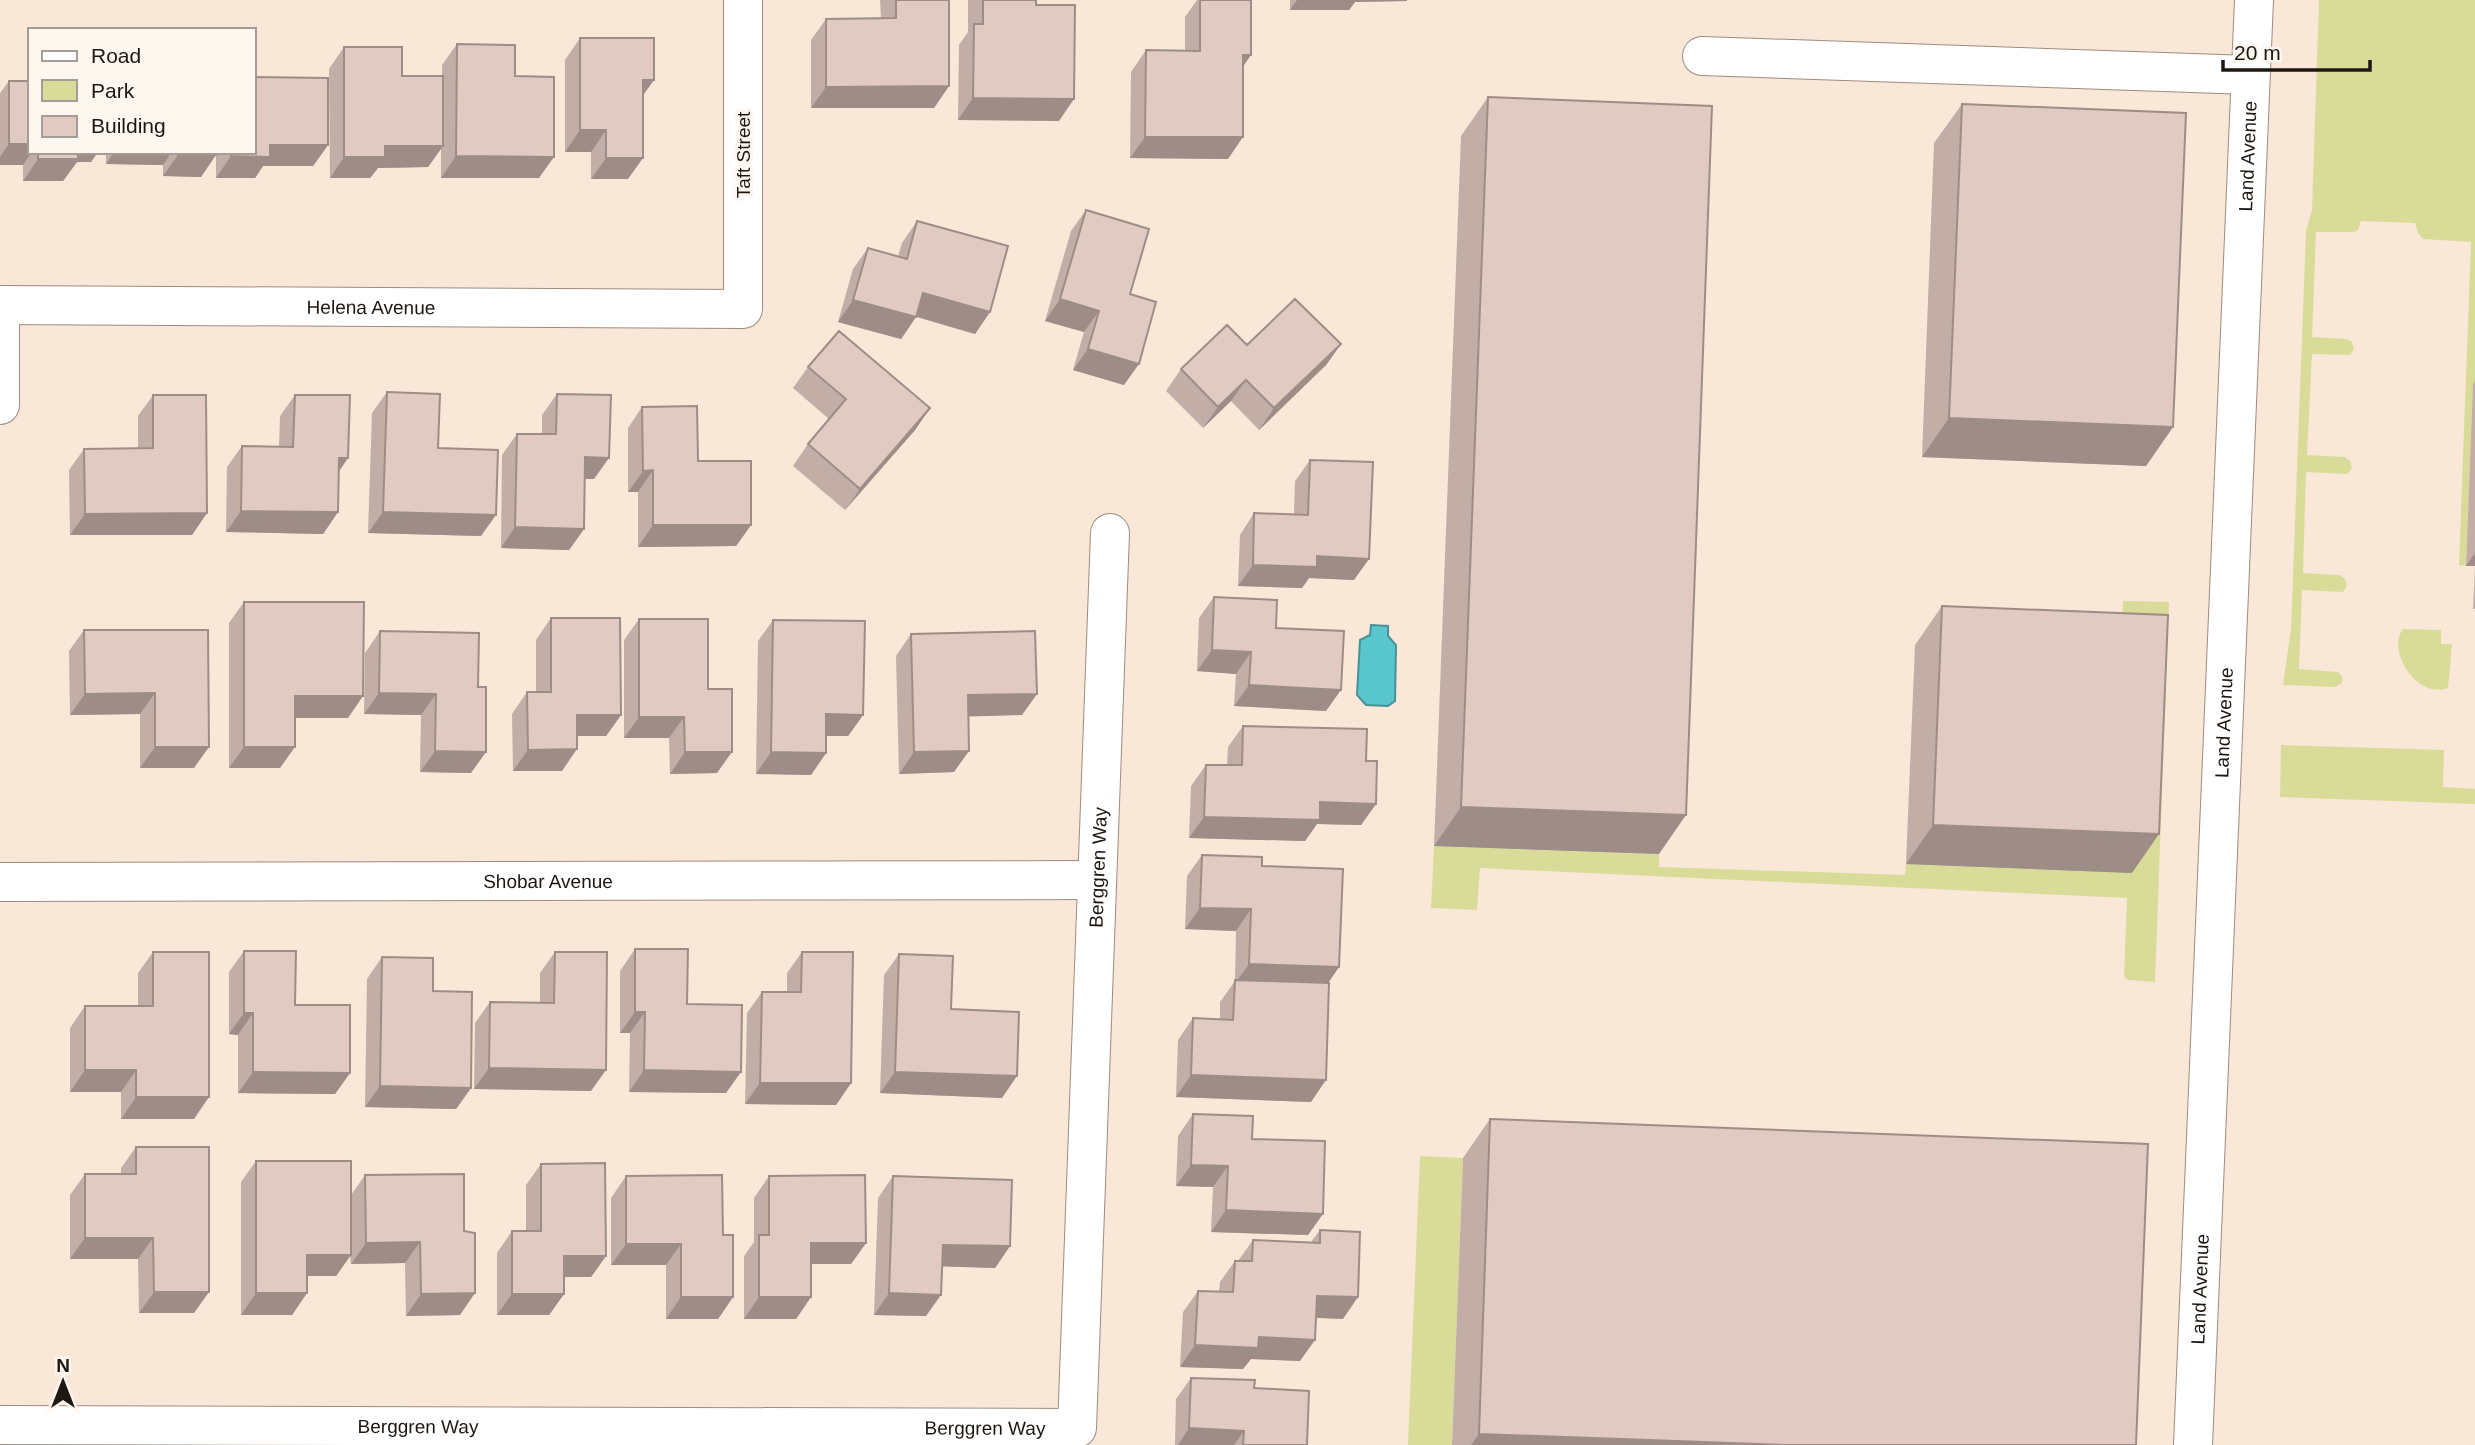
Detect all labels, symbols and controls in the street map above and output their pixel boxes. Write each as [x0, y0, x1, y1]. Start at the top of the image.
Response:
legend [28, 28, 256, 154]
scale bar [2223, 28, 2370, 72]
text: 20 m [2234, 41, 2281, 64]
text: Road [91, 44, 141, 67]
text: Park [91, 79, 135, 102]
street label: Land Avenue [2235, 100, 2261, 212]
street label: Taft Street [733, 111, 754, 198]
text: Building [91, 114, 166, 137]
street label: Helena Avenue [307, 297, 435, 318]
street label: Land Avenue [2211, 667, 2237, 778]
street label: Berggren Way [1085, 806, 1111, 928]
street label: Shobar Avenue [483, 871, 613, 892]
street label: Land Avenue [2187, 1233, 2213, 1345]
north arrow [28, 1347, 98, 1417]
text: N [56, 1355, 70, 1376]
street label: Berggren Way [358, 1416, 479, 1437]
street label: Berggren Way [925, 1418, 1046, 1439]

